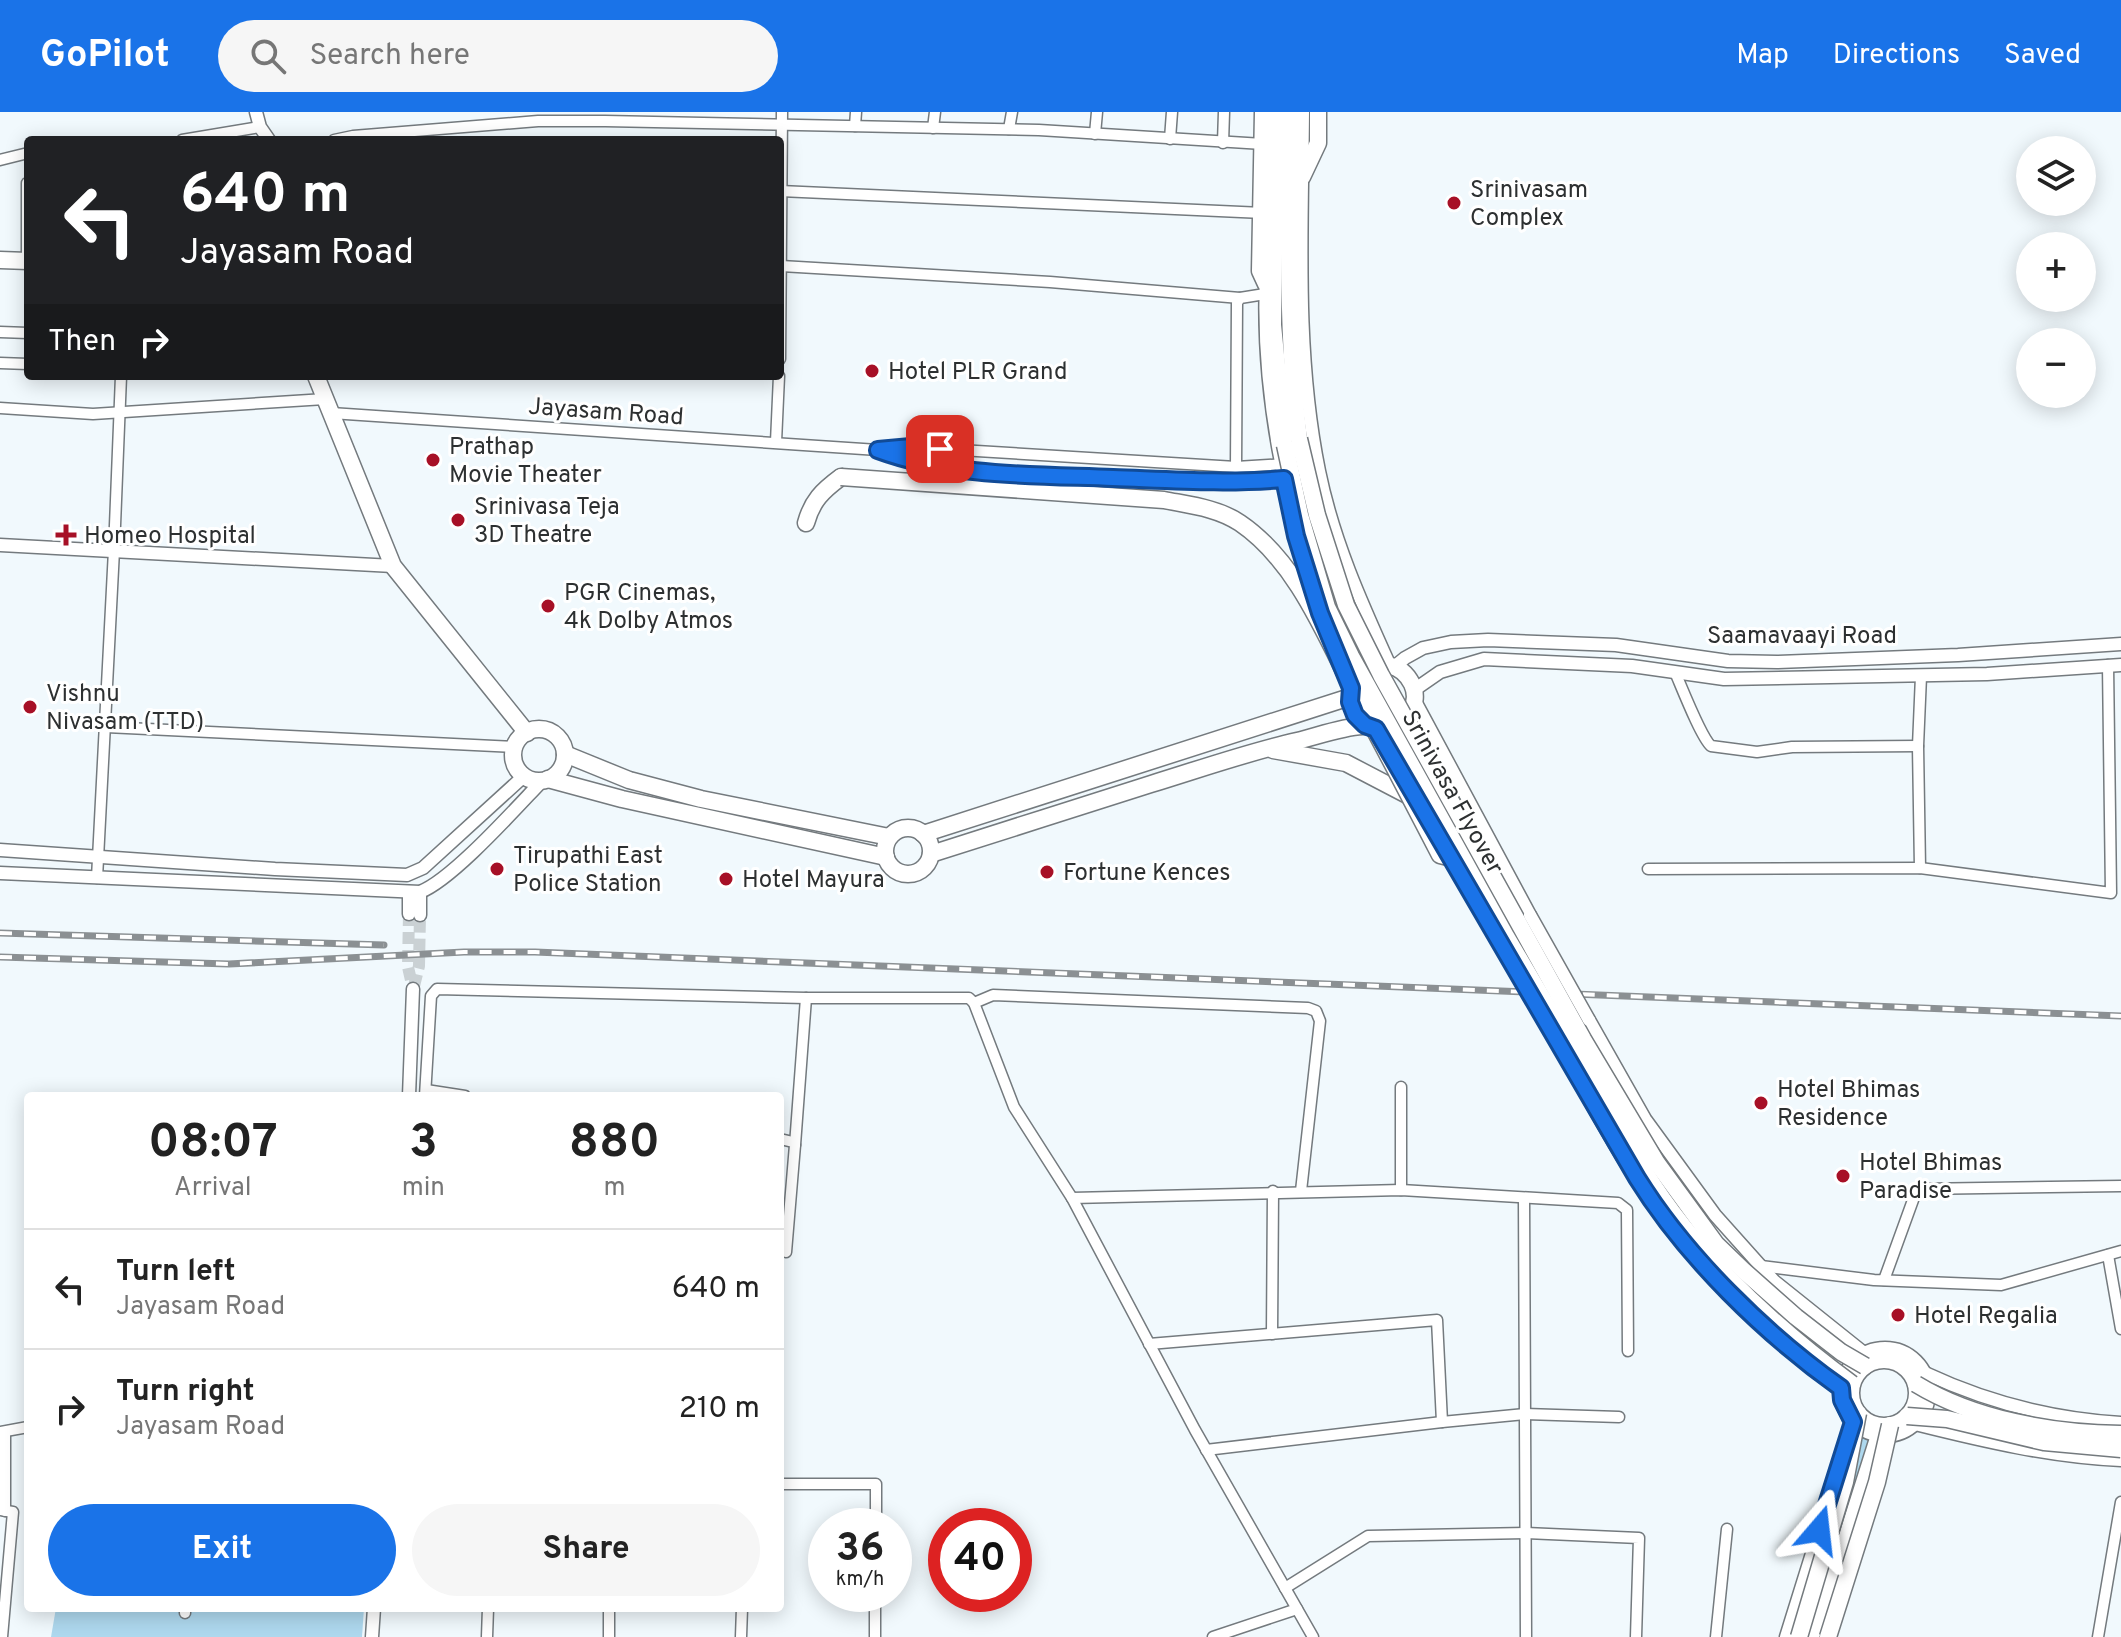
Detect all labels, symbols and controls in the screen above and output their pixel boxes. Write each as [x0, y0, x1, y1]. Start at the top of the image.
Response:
search box [218, 20, 778, 92]
text: GoPilot [40, 32, 170, 81]
icon: search [246, 34, 290, 78]
text: Search here [310, 38, 470, 75]
text: Map [1736, 38, 1789, 74]
text: Directions [1833, 38, 1960, 74]
text: Saved [2004, 38, 2081, 74]
map controls [2016, 136, 2096, 408]
button: layers [2016, 136, 2096, 216]
text: 640 m [180, 162, 350, 232]
icon: left [48, 168, 152, 272]
place label: Srinivasam Complex [1470, 176, 1588, 234]
marker: Srinivasam Complex [1445, 194, 1463, 212]
text: Jayasam Road [180, 231, 414, 277]
button: + [2016, 232, 2096, 312]
icon: right [132, 320, 176, 364]
text: Then [48, 324, 116, 361]
button: − [2016, 328, 2096, 408]
place label: Hotel PLR Grand [888, 358, 1067, 388]
marker: Hotel PLR Grand [863, 362, 881, 380]
street label: Jayasam Road [527, 393, 685, 433]
pin [906, 415, 974, 483]
icon: arrive [918, 427, 962, 471]
place label: Prathap Movie Theater [449, 433, 602, 491]
marker: Prathap Movie Theater [424, 451, 442, 469]
place label: Srinivasa Teja 3D Theatre [474, 493, 620, 551]
marker: Srinivasa Teja 3D Theatre [449, 511, 467, 529]
place label: Homeo Hospital [84, 522, 256, 552]
marker: Homeo Hospital [55, 524, 77, 546]
place label: PGR Cinemas, 4k Dolby Atmos [564, 579, 733, 637]
marker: PGR Cinemas, 4k Dolby Atmos [539, 597, 557, 615]
street label: Saamavaayi Road [1707, 622, 1897, 652]
place label: Vishnu Nivasam (TTD) [46, 680, 204, 738]
marker: Vishnu Nivasam (TTD) [21, 698, 39, 716]
street label: Srinivasa Flyover [1394, 706, 1509, 880]
place label: Tirupathi East Police Station [513, 842, 663, 900]
place label: Fortune Kences [1063, 859, 1231, 889]
marker: Tirupathi East Police Station [488, 860, 506, 878]
marker: Fortune Kences [1038, 863, 1056, 881]
place label: Hotel Mayura [742, 866, 885, 896]
marker: Hotel Mayura [717, 870, 735, 888]
place label: Hotel Bhimas Residence [1777, 1076, 1920, 1134]
marker: Hotel Bhimas Residence [1752, 1094, 1770, 1112]
text: 08:07 [148, 1114, 278, 1174]
text: 3 [409, 1114, 438, 1174]
text: 880 [569, 1114, 660, 1174]
place label: Hotel Bhimas Paradise [1859, 1149, 2002, 1207]
marker: Hotel Bhimas Paradise [1834, 1167, 1852, 1185]
text: Arrival [174, 1172, 252, 1205]
text: min [402, 1172, 445, 1205]
text: m [603, 1172, 625, 1205]
text: Turn left [116, 1254, 236, 1291]
icon: left [48, 1267, 92, 1311]
text: 640 m [672, 1271, 760, 1308]
text: Jayasam Road [116, 1291, 285, 1324]
place label: Hotel Regalia [1914, 1302, 2058, 1332]
marker: Hotel Regalia [1889, 1306, 1907, 1324]
text: Turn right [116, 1374, 254, 1411]
icon: right [48, 1387, 92, 1431]
text: 210 m [679, 1391, 760, 1428]
text: Jayasam Road [116, 1411, 285, 1444]
position arrow [1777, 1488, 1861, 1572]
button: Exit [48, 1504, 396, 1596]
button: Share [412, 1504, 760, 1596]
speed limit sign: 40 [928, 1508, 1032, 1612]
text: 36 [836, 1525, 884, 1575]
text: km/h [836, 1567, 884, 1593]

